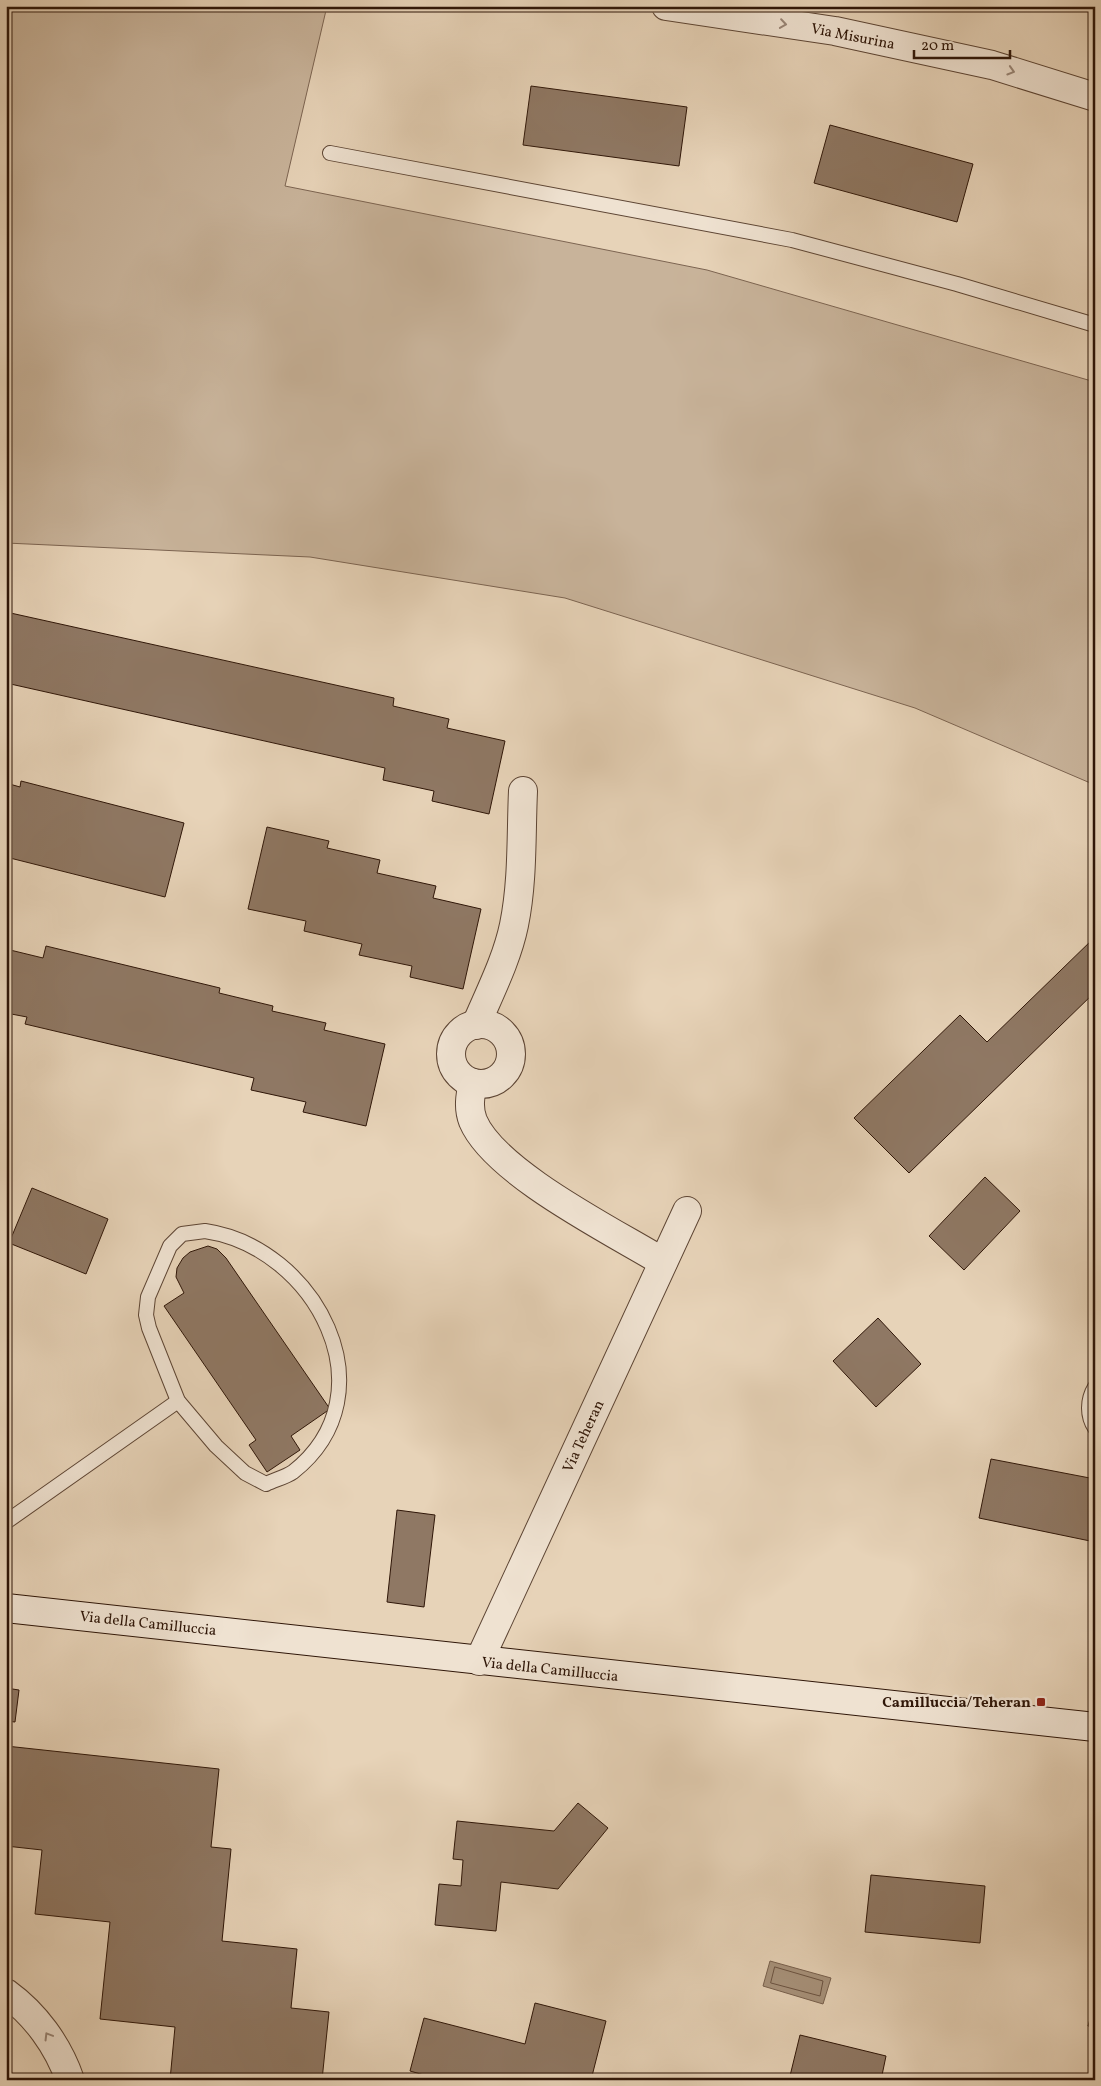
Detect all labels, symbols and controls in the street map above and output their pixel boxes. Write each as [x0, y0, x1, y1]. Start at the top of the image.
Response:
one-way arrow [779, 18, 787, 28]
street label: Via Misurina [809, 19, 896, 56]
scale bar [914, 28, 1010, 60]
text: 20 m [921, 36, 954, 57]
one-way arrow [1006, 65, 1014, 75]
street label: Via Teheran [558, 1397, 610, 1476]
street label: Via della Camilluccia [78, 1607, 217, 1642]
street label: Via della Camilluccia [480, 1653, 619, 1688]
place label: Camilluccia/Teheran [882, 1693, 1031, 1714]
marker: Camilluccia/Teheran [1035, 1696, 1047, 1708]
one-way arrow [44, 2033, 54, 2042]

